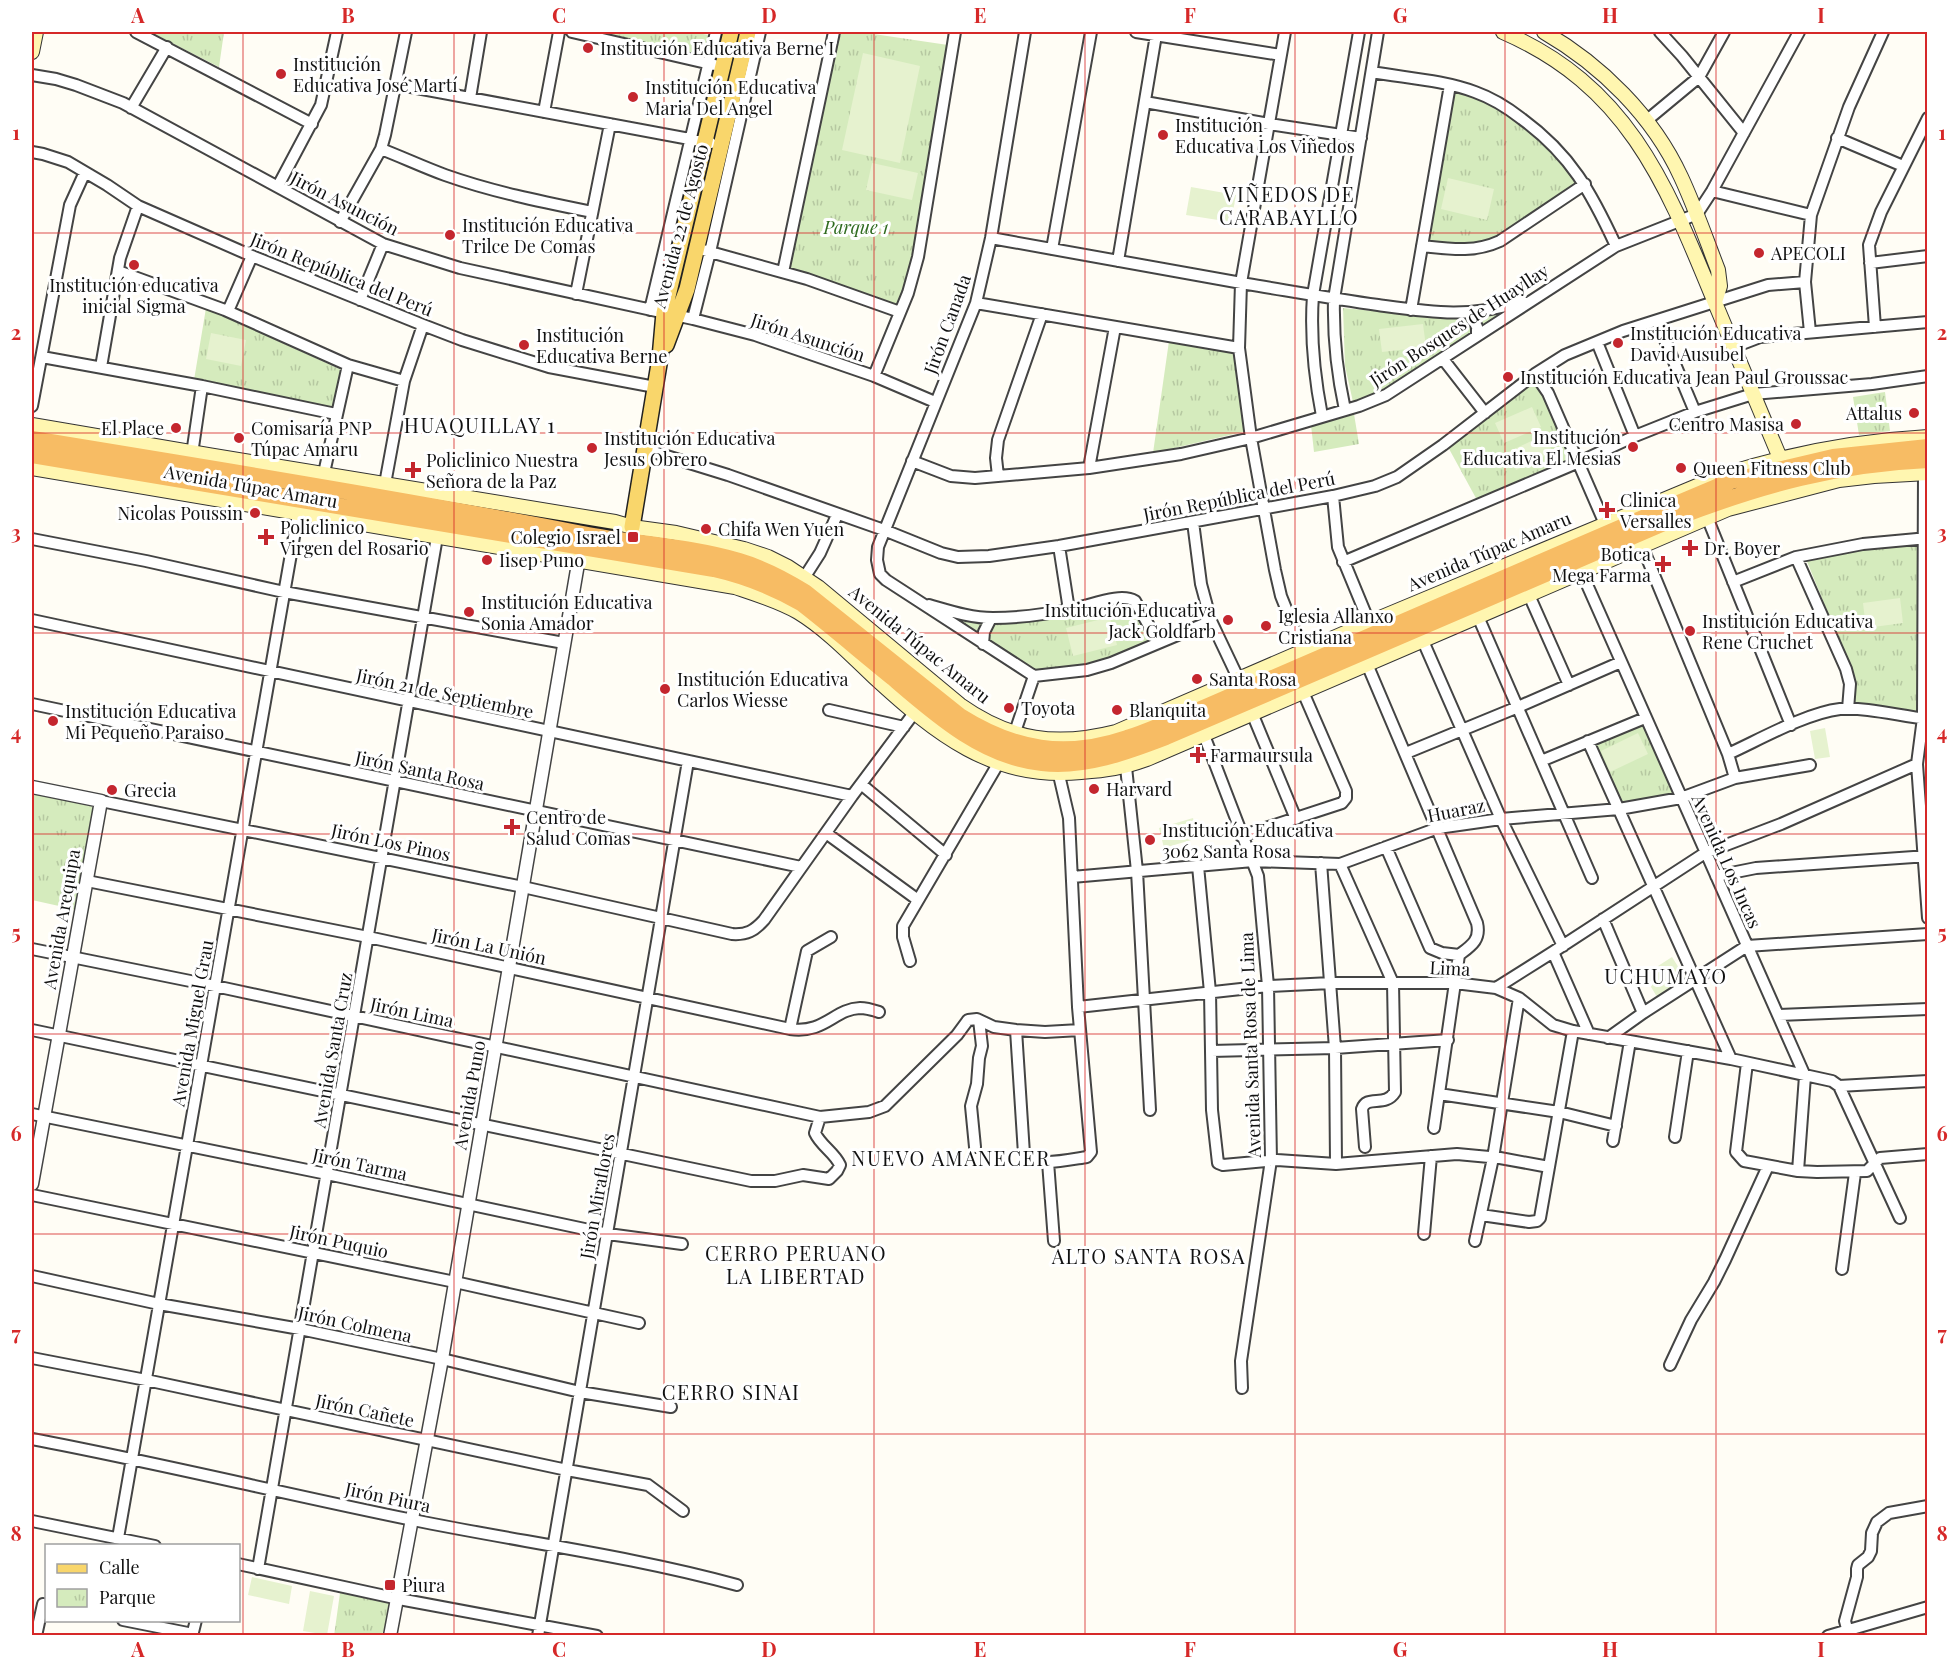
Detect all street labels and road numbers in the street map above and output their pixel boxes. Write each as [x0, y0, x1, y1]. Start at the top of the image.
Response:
street label: Avenida 22 de Agosto [646, 141, 713, 312]
street label: Jirón Asunción [286, 165, 403, 241]
street label: Jirón República del Perú [246, 226, 437, 322]
street label: Jirón Bosques de Huayllay [1364, 258, 1553, 392]
street label: Jirón Canada [918, 271, 976, 378]
street label: Jirón Asunción [747, 307, 868, 367]
street label: Avenida Túpac Amaru [161, 459, 340, 513]
street label: Jirón República del Perú [1140, 466, 1337, 527]
street label: Avenida Túpac Amaru [1403, 505, 1575, 597]
street label: Avenida Túpac Amaru [843, 579, 996, 709]
street label: Jirón 21 de Septiembre [353, 662, 536, 724]
street label: Jirón Santa Rosa [352, 744, 487, 795]
street label: Avenida Los Incas [1686, 789, 1767, 932]
street label: Huaraz [1425, 793, 1487, 827]
street label: Jirón Los Pinos [328, 817, 453, 866]
street label: Avenida Arequipa [37, 847, 85, 992]
street label: Jirón La Unión [429, 922, 549, 970]
street label: Avenida Santa Rosa de Lima [1234, 932, 1266, 1159]
street label: Avenida Miguel Grau [165, 937, 219, 1109]
street label: Lima [1429, 955, 1471, 981]
street label: Avenida Santa Cruz [306, 970, 357, 1130]
street label: Jirón Lima [367, 991, 456, 1033]
street label: Avenida Puno [447, 1038, 490, 1152]
street label: Jirón Miraflores [574, 1131, 620, 1262]
street label: Jirón Tarma [309, 1142, 410, 1186]
street label: Jirón Puquio [286, 1219, 391, 1263]
street label: Jirón Colmena [295, 1300, 414, 1348]
street label: Jirón Cañete [312, 1388, 417, 1432]
street label: Jirón Piura [342, 1476, 433, 1518]

